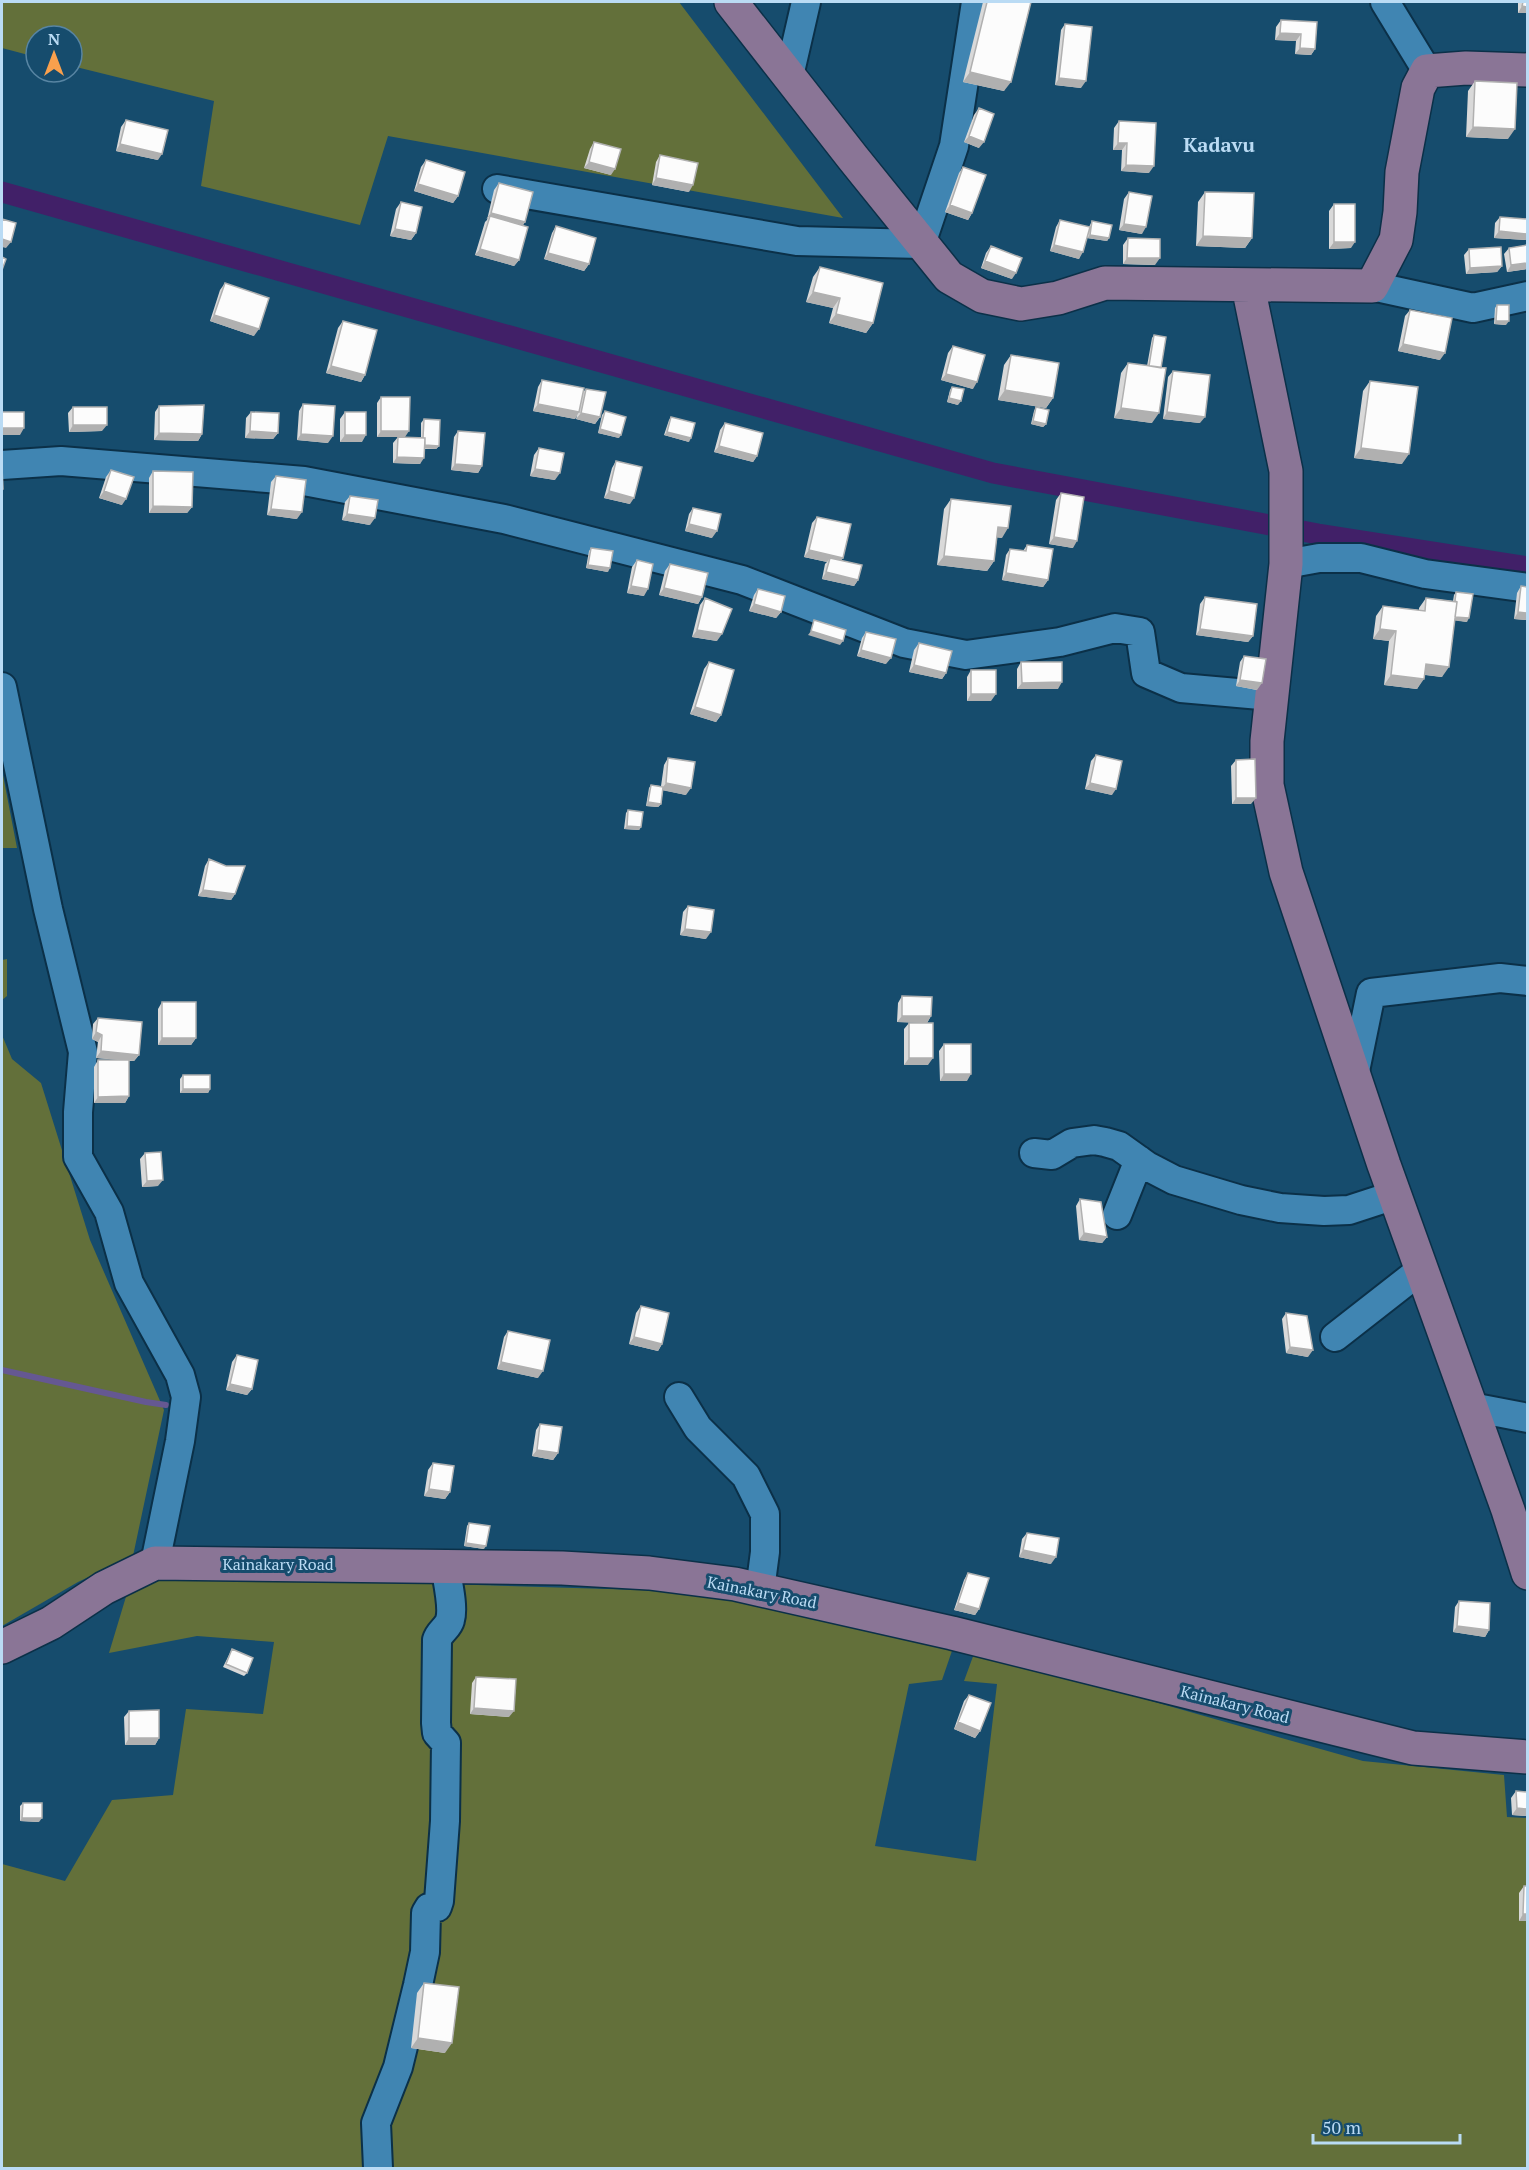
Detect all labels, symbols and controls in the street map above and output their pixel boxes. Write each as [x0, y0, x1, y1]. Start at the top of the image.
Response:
north arrow [24, 24, 84, 84]
text: N [48, 28, 60, 50]
district label: Kadavu [1183, 131, 1255, 158]
street label: Kainakary Road [222, 1553, 334, 1575]
street label: Kainakary Road [705, 1571, 819, 1613]
street label: Kainakary Road [1178, 1680, 1292, 1728]
scale bar [1313, 2107, 1460, 2145]
text: 50 m [1322, 2115, 1362, 2139]

